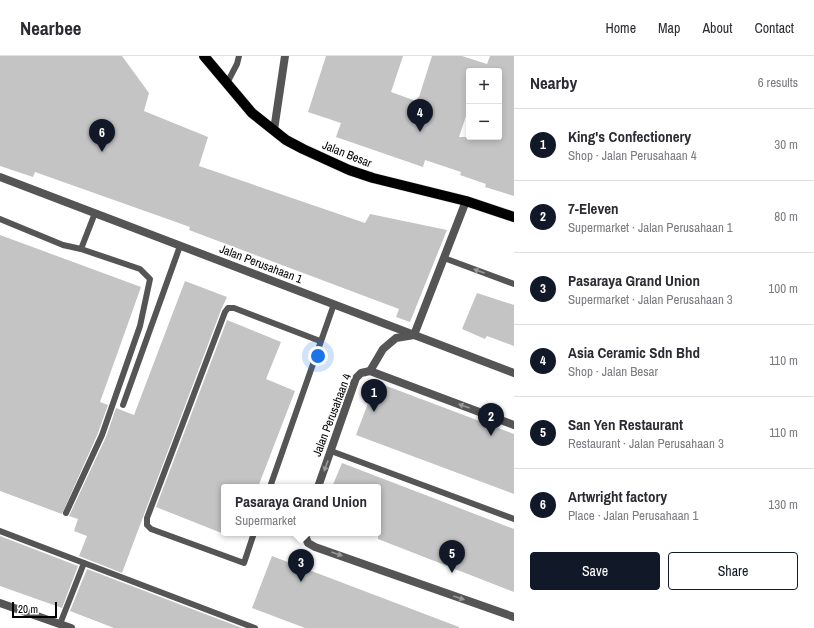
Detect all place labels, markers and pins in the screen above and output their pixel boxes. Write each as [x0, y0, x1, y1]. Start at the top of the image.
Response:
pin: 4 [407, 99, 433, 132]
pin: 6 [89, 119, 115, 152]
pin: 1 [361, 379, 387, 412]
pin: 2 [478, 403, 504, 436]
pin: 5 [439, 540, 465, 573]
pin: 3 [288, 549, 314, 582]

